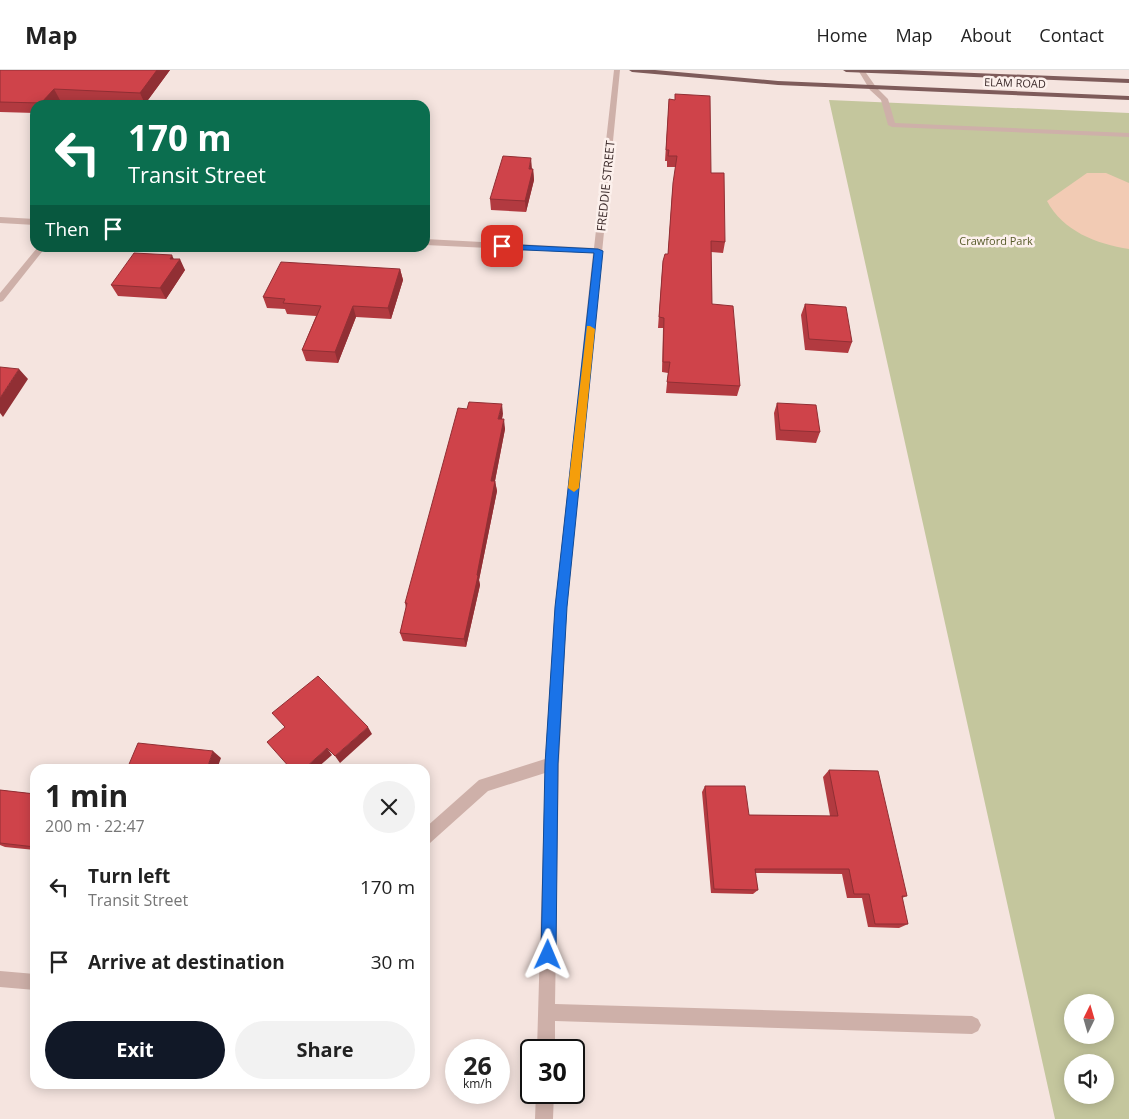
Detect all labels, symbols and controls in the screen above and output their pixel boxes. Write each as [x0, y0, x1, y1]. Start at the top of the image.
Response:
text: Map [25, 18, 77, 51]
text: Home [817, 23, 867, 47]
text: Map [895, 23, 933, 47]
text: About [961, 23, 1011, 47]
text: Contact [1039, 23, 1104, 47]
street label: ELAM ROAD [984, 74, 1046, 91]
text: 170 m [128, 114, 232, 161]
icon: left [45, 120, 110, 185]
street label: FREDDIE STREET [592, 139, 619, 232]
text: Transit Street [128, 159, 266, 189]
icon: arrive [99, 215, 127, 243]
text: Then [45, 216, 89, 242]
pin [481, 225, 523, 267]
icon: arrive [488, 232, 516, 260]
park label: Crawford Park [959, 233, 1033, 248]
text: 1 min [45, 775, 128, 816]
button: close [363, 781, 415, 833]
text: 200 m · 22:47 [45, 815, 145, 837]
text: Turn left [88, 863, 170, 889]
icon: left [45, 873, 73, 901]
text: 170 m [360, 874, 415, 900]
text: Transit Street [88, 889, 188, 911]
position arrow [521, 928, 573, 980]
icon: arrive [45, 948, 73, 976]
text: Arrive at destination [88, 949, 285, 975]
text: 30 m [371, 949, 415, 975]
north arrow [1064, 994, 1114, 1044]
map controls [1064, 994, 1114, 1104]
button: Exit [45, 1021, 225, 1079]
button: Share [235, 1021, 415, 1079]
speed limit sign: 30 [520, 1039, 585, 1104]
text: 26 [463, 1048, 492, 1082]
button: sound [1064, 1054, 1114, 1104]
text: km/h [463, 1075, 492, 1092]

